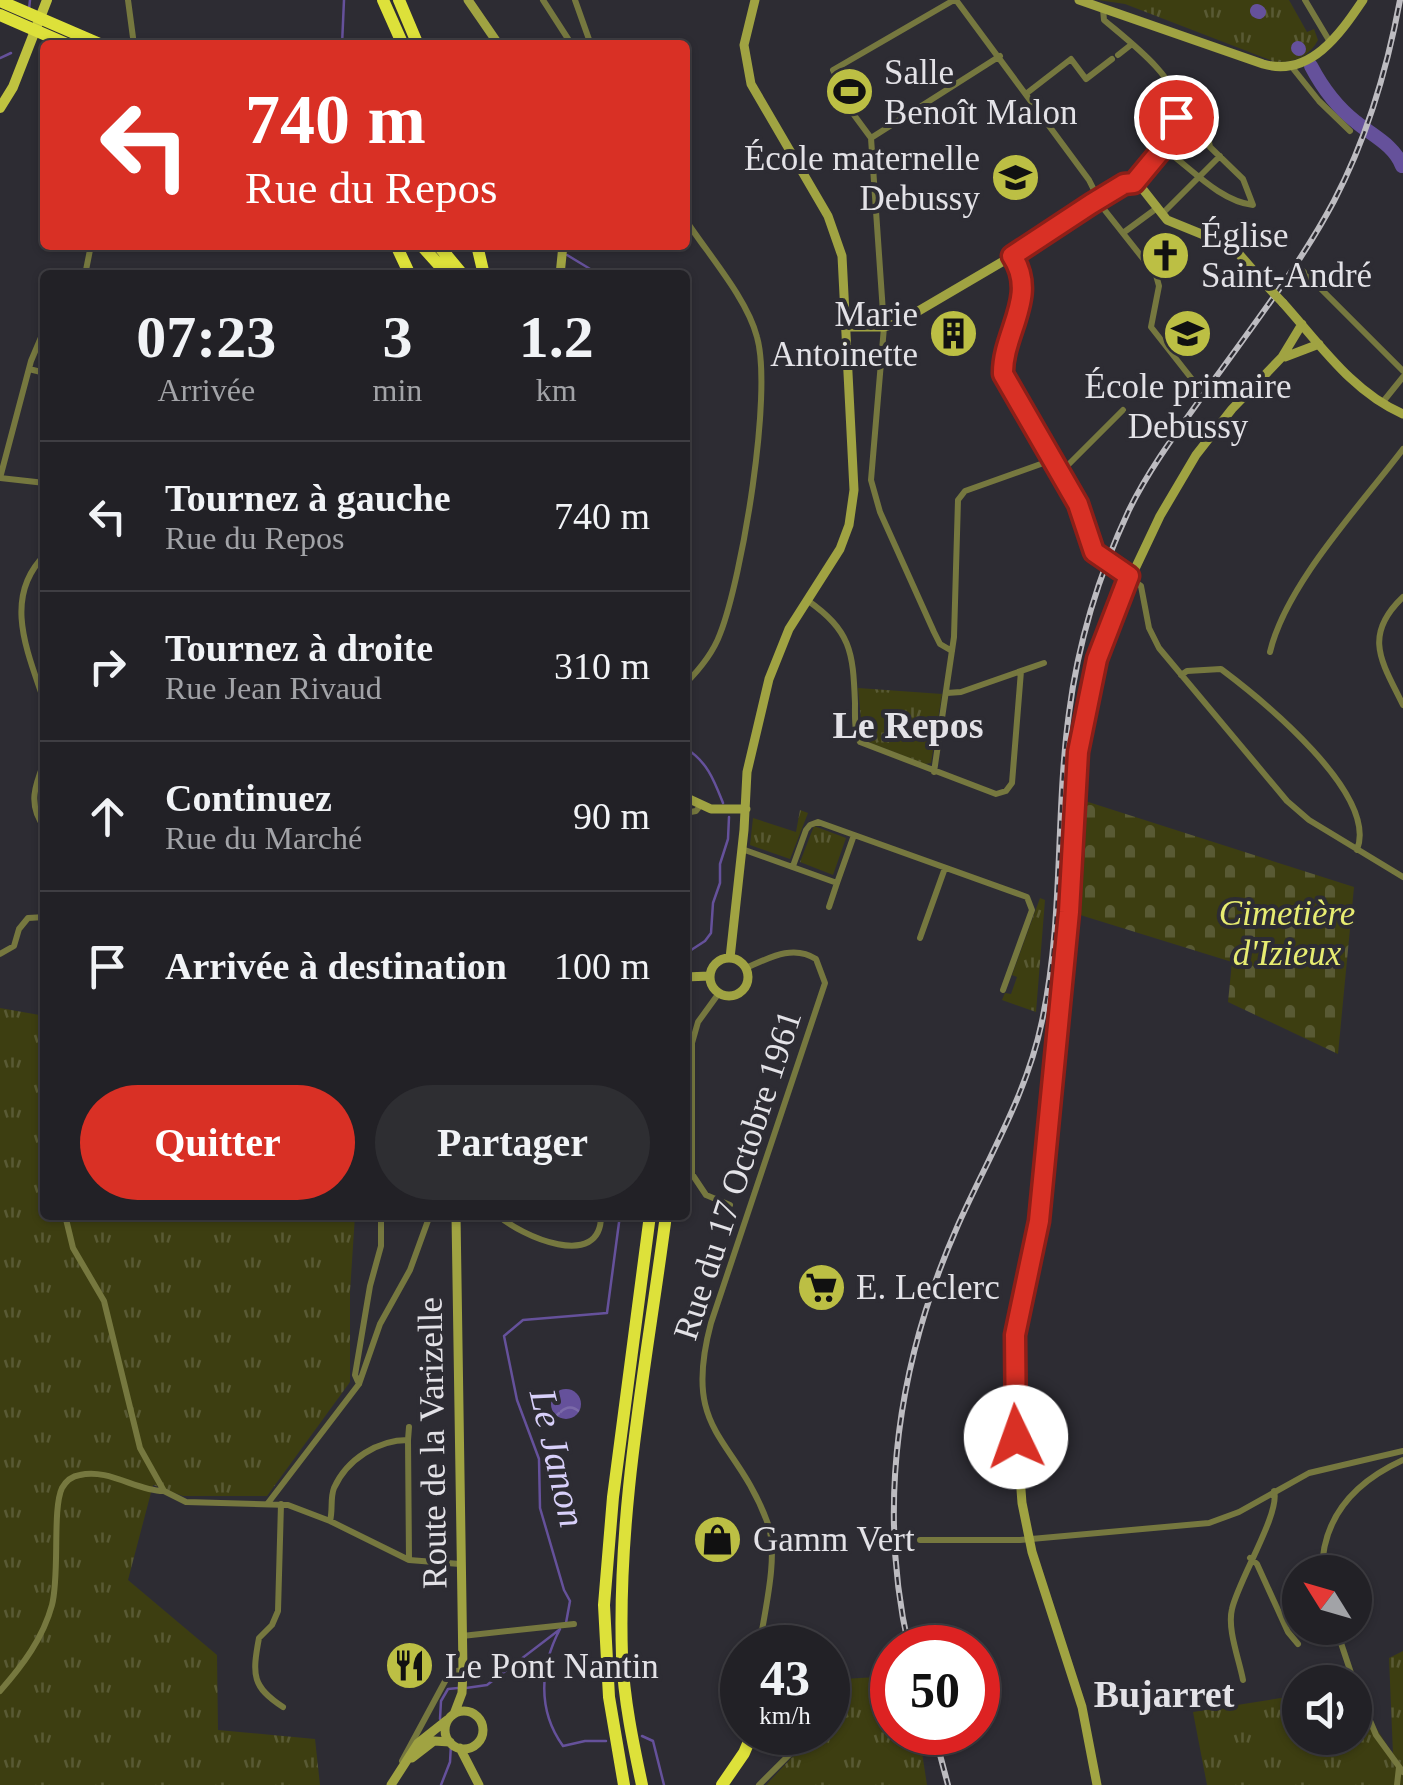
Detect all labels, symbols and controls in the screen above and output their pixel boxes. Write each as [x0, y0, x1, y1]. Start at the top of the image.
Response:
place label: Salle Benoît Malon [884, 53, 1077, 132]
sports icon: Salle Benoît Malon [823, 66, 875, 118]
pin [1134, 75, 1219, 160]
icon: left [80, 80, 210, 210]
text: 740 m [245, 81, 426, 158]
icon: arrive [1149, 90, 1204, 145]
place label: École maternelle Debussy [744, 139, 980, 218]
school or university icon: École maternelle Debussy [989, 152, 1041, 204]
text: Rue du Repos [245, 163, 498, 213]
place label: Église Saint-André [1201, 216, 1372, 295]
church icon: Église Saint-André [1140, 229, 1192, 281]
place label: Marie Antoinette [770, 295, 918, 374]
text: 07:23 [136, 304, 276, 370]
text: 3 [382, 304, 412, 370]
text: 1.2 [519, 304, 594, 370]
building icon: Marie Antoinette [927, 308, 979, 360]
school or university icon: École primaire Debussy [1162, 308, 1214, 360]
place label: École primaire Debussy [1085, 367, 1291, 446]
text: Arrivée [157, 372, 255, 408]
text: min [373, 372, 422, 408]
text: km [536, 372, 577, 408]
text: Tournez à gauche [165, 477, 451, 519]
icon: left [80, 489, 135, 544]
text: 740 m [554, 495, 650, 537]
text: Rue du Repos [165, 520, 345, 556]
text: Tournez à droite [165, 627, 433, 669]
icon: right [80, 639, 135, 694]
text: 310 m [554, 645, 650, 687]
text: Rue Jean Rivaud [165, 670, 382, 706]
district label: Le Repos [833, 704, 983, 746]
text: Continuez [165, 777, 332, 819]
icon: ahead [80, 789, 135, 844]
text: 90 m [573, 795, 650, 837]
text: Rue du Marché [165, 820, 362, 856]
park label: Cimetière d'Izieux [1219, 894, 1355, 973]
icon: arrive [80, 939, 135, 994]
text: Arrivée à destination [165, 945, 507, 987]
text: 100 m [554, 945, 650, 987]
street label: Rue du 17 Octobre 1961 [666, 1005, 809, 1345]
button: Quitter [80, 1085, 355, 1200]
button: Partager [375, 1085, 650, 1200]
supermarket icon: E. Leclerc [795, 1261, 847, 1313]
place label: E. Leclerc [856, 1268, 1000, 1307]
street label: Route de la Varizelle [410, 1297, 455, 1589]
water label: Le Janon [522, 1384, 594, 1531]
position arrow [964, 1385, 1068, 1489]
shop icon: Gamm Vert [692, 1513, 744, 1565]
place label: Gamm Vert [753, 1520, 915, 1559]
north arrow [1282, 1555, 1372, 1645]
map controls [1282, 1555, 1372, 1755]
speed limit sign: 50 [870, 1625, 1000, 1755]
restaurant icon: Le Pont Nantin [384, 1640, 436, 1692]
place label: Le Pont Nantin [445, 1647, 659, 1686]
text: 43 [760, 1650, 810, 1706]
button: sound [1282, 1665, 1372, 1755]
district label: Bujarret [1094, 1673, 1235, 1715]
text: km/h [759, 1702, 811, 1729]

